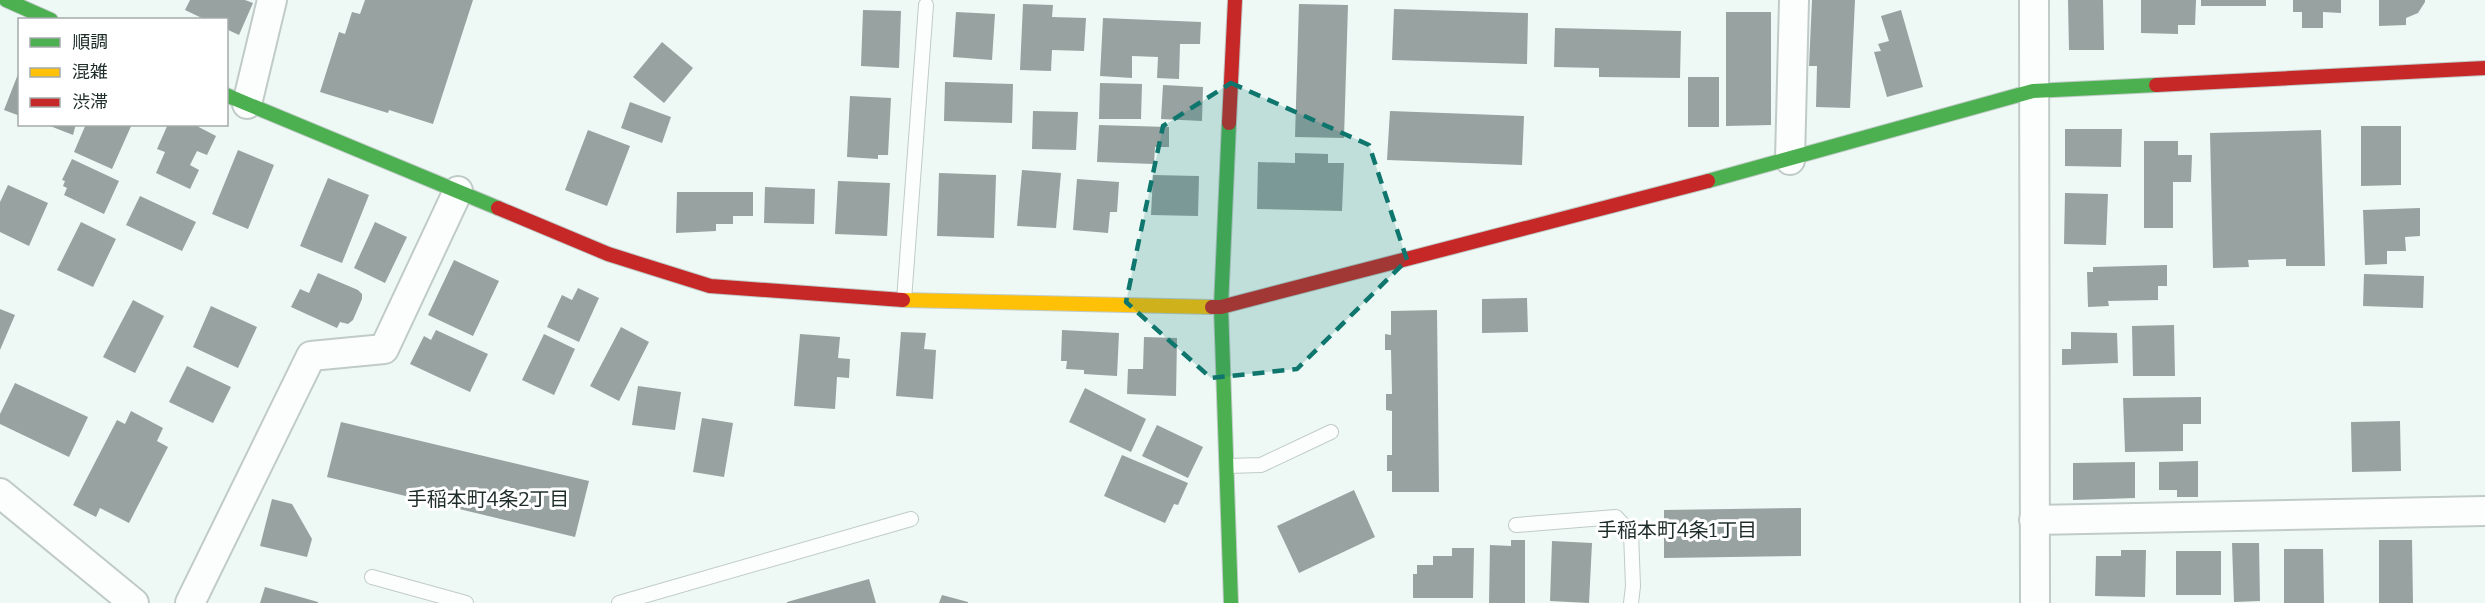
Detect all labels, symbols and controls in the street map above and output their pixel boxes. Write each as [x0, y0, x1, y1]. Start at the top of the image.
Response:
legend [18, 18, 228, 126]
text: 順調 [72, 31, 108, 53]
text: 混雑 [72, 61, 108, 83]
text: 渋滞 [72, 91, 108, 113]
district label: 手稲本町4条2丁目 [407, 487, 569, 511]
district label: 手稲本町4条1丁目 [1597, 518, 1757, 542]

